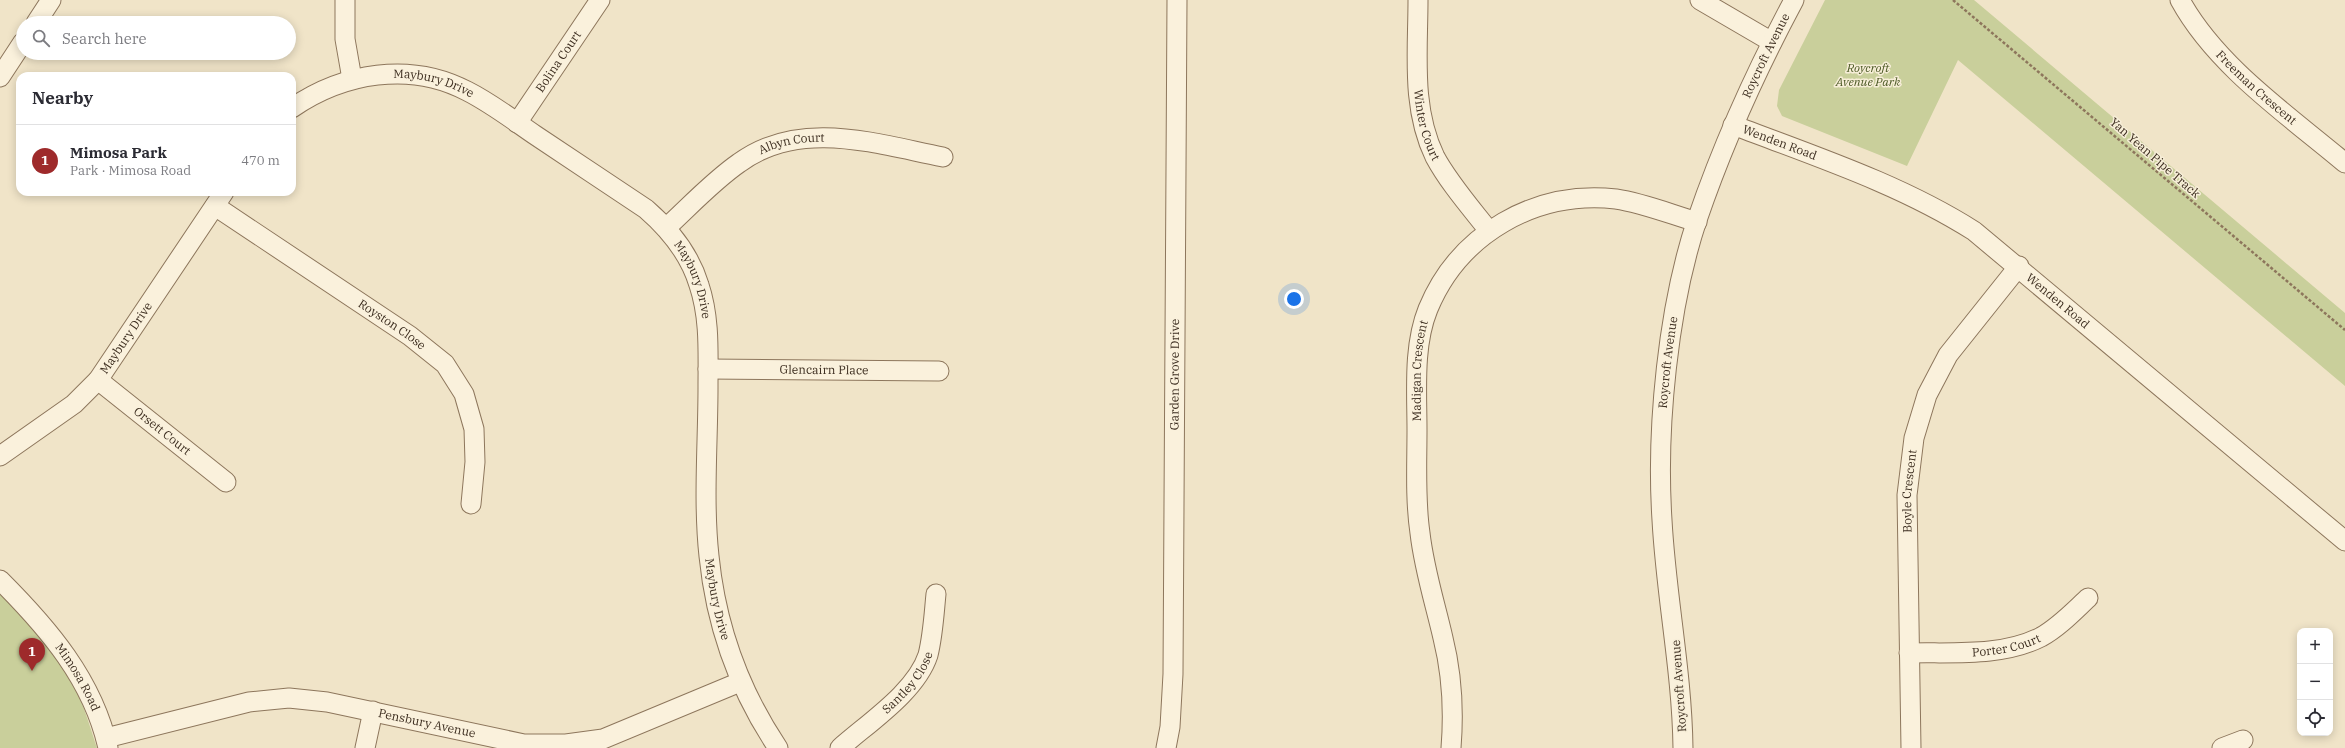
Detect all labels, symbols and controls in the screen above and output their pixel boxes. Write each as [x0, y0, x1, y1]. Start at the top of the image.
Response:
street label: Roycroft Avenue [1739, 11, 1793, 100]
search box [16, 16, 296, 60]
icon: search [30, 27, 52, 49]
street label: Bolina Court [532, 28, 584, 95]
text: Search here [62, 29, 147, 48]
street label: Freeman Crescent [2213, 47, 2300, 128]
park label: Roycroft Avenue Park [1835, 60, 1901, 89]
street label: Maybury Drive [393, 66, 477, 100]
text: Nearby [32, 87, 93, 109]
street label: Winter Court [1411, 89, 1444, 163]
street label: Yan Yean Pipe Track [2107, 114, 2204, 201]
street label: Wenden Road [1741, 121, 1819, 163]
street label: Albyn Court [756, 130, 825, 157]
text: Mimosa Park [70, 143, 167, 162]
text: 1 [41, 152, 49, 169]
text: 470 m [241, 152, 280, 169]
text: Park · Mimosa Road [70, 162, 191, 179]
street label: Maybury Drive [671, 237, 714, 320]
street label: Wenden Road [2023, 270, 2093, 331]
your location [1284, 289, 1304, 309]
street label: Royston Close [356, 296, 429, 353]
street label: Maybury Drive [96, 299, 155, 376]
street label: Roycroft Avenue [1655, 315, 1681, 409]
street label: Madigan Crescent [1409, 318, 1431, 421]
street label: Garden Grove Drive [1166, 319, 1182, 430]
street label: Glencairn Place [779, 362, 869, 377]
street label: Orsett Court [131, 403, 194, 458]
street label: Boyle Crescent [1899, 449, 1920, 533]
street label: Maybury Drive [702, 557, 734, 642]
map controls [2297, 628, 2333, 736]
button: + [2297, 628, 2333, 664]
street label: Porter Court [1972, 630, 2043, 659]
pin: 1 [19, 638, 45, 671]
street label: Roycroft Avenue [1668, 639, 1689, 733]
street label: Mimosa Road [52, 640, 104, 713]
street label: Santley Close [879, 650, 936, 717]
button: − [2297, 664, 2333, 700]
button: locate [2297, 700, 2333, 736]
street label: Pensbury Avenue [377, 705, 477, 740]

